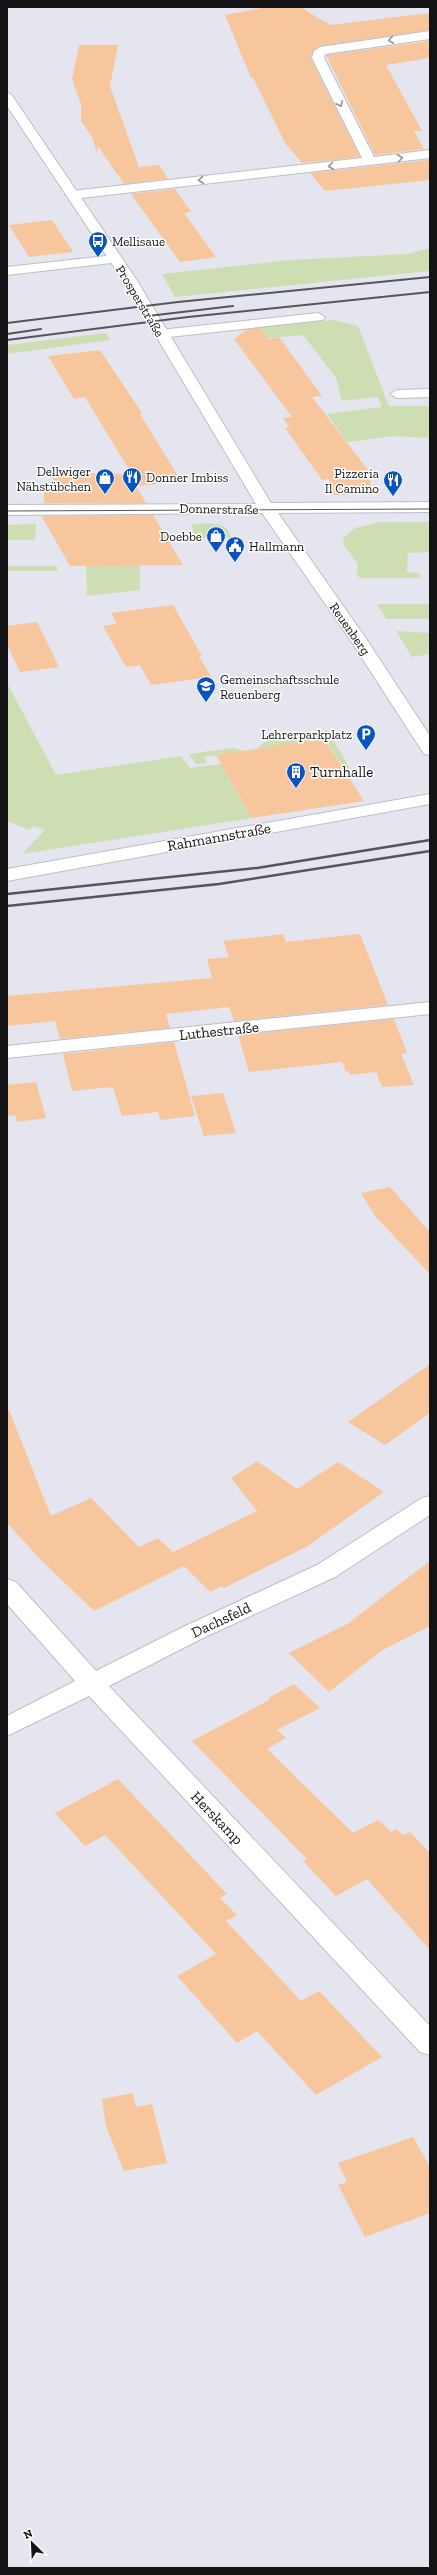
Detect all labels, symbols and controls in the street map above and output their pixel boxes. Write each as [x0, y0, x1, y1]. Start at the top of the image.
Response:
one-way arrow [388, 35, 394, 44]
one-way arrow [335, 99, 343, 107]
one-way arrow [397, 154, 403, 163]
one-way arrow [328, 162, 334, 171]
one-way arrow [198, 176, 205, 185]
bus stop icon: Mellisaue [87, 230, 109, 258]
place label: Mellisaue [112, 234, 165, 249]
street label: Prosperstraße [113, 262, 167, 340]
place label: Dellwiger Nähstübchen [17, 464, 92, 494]
restaurant icon: Donner Imbiss [121, 466, 143, 494]
place label: Pizzeria Il Camino [325, 466, 380, 496]
shop icon: Dellwiger Nähstübchen [94, 467, 116, 495]
restaurant icon: Pizzeria Il Camino [382, 469, 404, 497]
place label: Donner Imbiss [146, 470, 229, 485]
street label: Donnerstraße [179, 501, 259, 517]
shop icon: Doebbe [205, 525, 227, 553]
place label: Doebbe [160, 529, 202, 544]
public building icon: Hallmann [224, 535, 246, 563]
place label: Hallmann [249, 539, 305, 554]
street label: Reuenberg [327, 600, 373, 658]
place label: Gemeinschaftsschule Reuenberg [220, 672, 339, 702]
school or university icon: Gemeinschaftsschule Reuenberg [195, 675, 217, 703]
parking icon: Lehrerparkplatz [355, 723, 377, 751]
place label: Lehrerparkplatz [261, 727, 352, 742]
building icon: Turnhalle [285, 761, 307, 789]
place label: Turnhalle [310, 763, 373, 781]
street label: Rahmannstraße [166, 819, 272, 855]
street label: Luthestraße [178, 1018, 260, 1044]
street label: Dachsfeld [188, 1598, 254, 1642]
street label: Herskamp [187, 1788, 247, 1848]
north arrow [12, 2523, 52, 2563]
text: N [22, 2526, 35, 2542]

